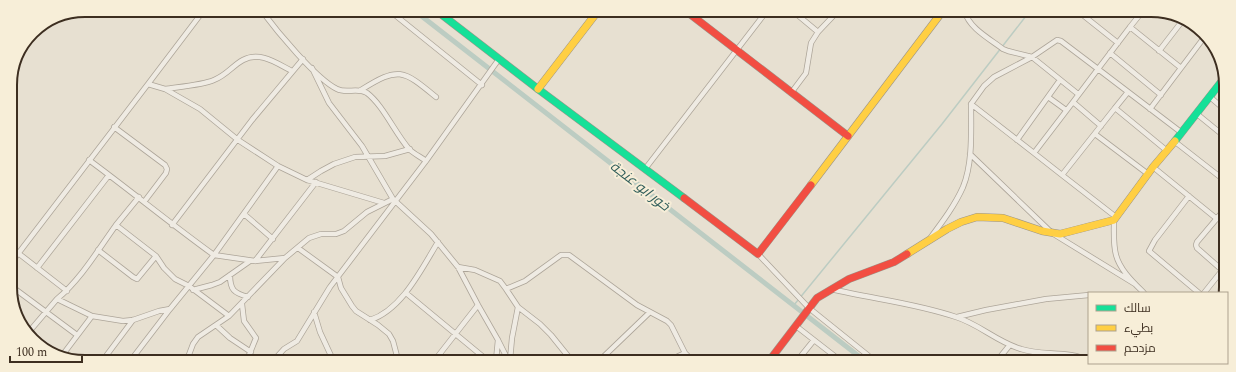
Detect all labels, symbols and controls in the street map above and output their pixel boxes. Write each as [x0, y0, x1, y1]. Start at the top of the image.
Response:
water label: خور ابو عنجة [606, 156, 675, 217]
legend [1088, 292, 1228, 364]
text: سالك [1124, 299, 1151, 318]
text: بطيء [1124, 319, 1153, 338]
scale bar [10, 338, 82, 364]
text: مزدحم [1124, 339, 1156, 358]
text: 100 m [16, 343, 47, 362]

